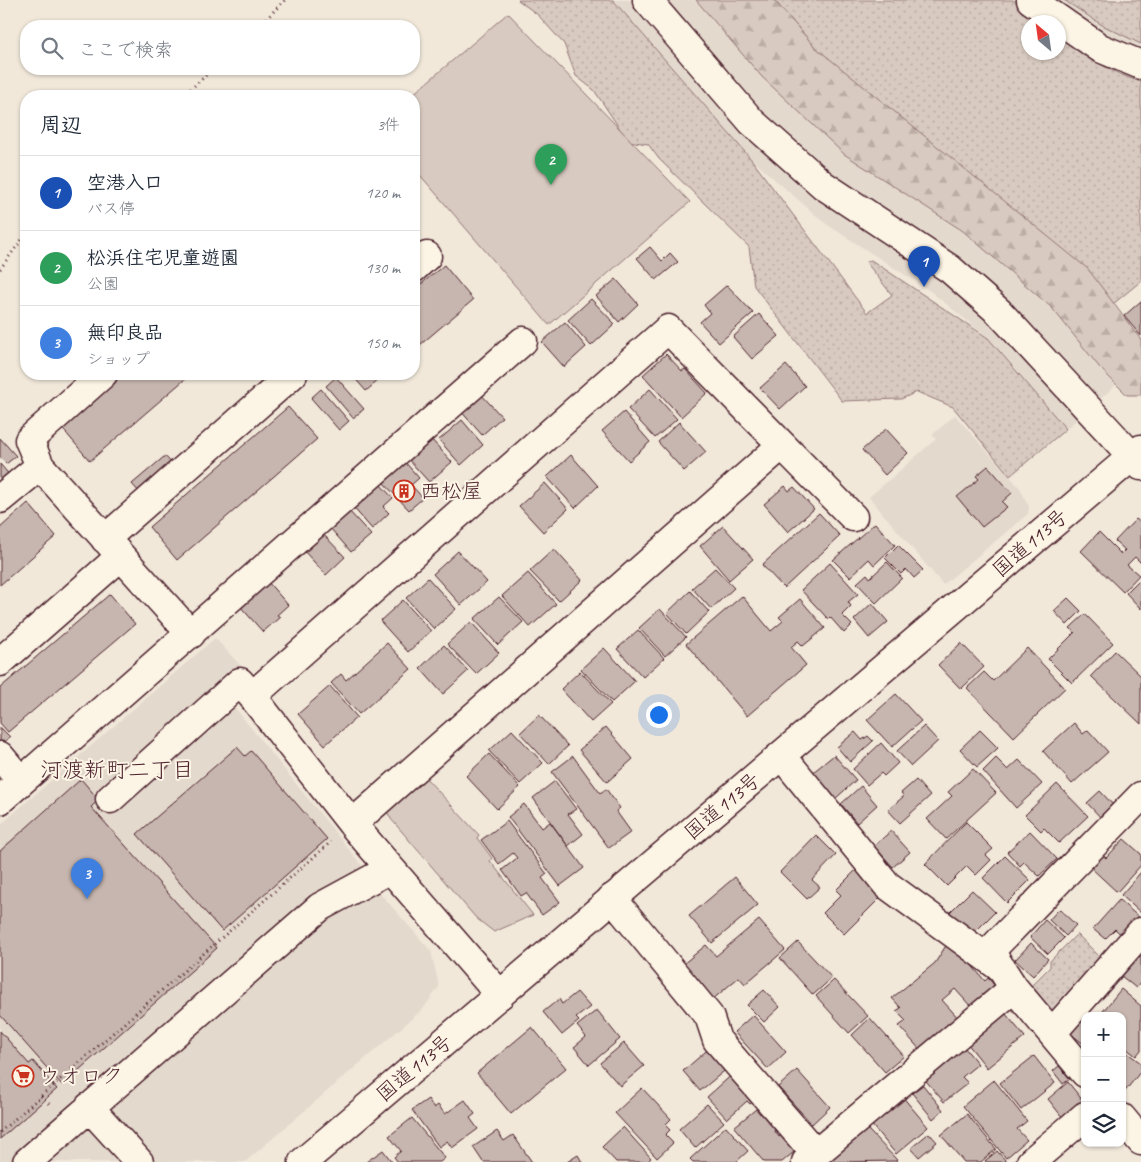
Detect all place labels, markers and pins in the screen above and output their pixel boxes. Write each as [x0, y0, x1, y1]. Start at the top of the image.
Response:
pin: 2 [535, 144, 567, 185]
pin: 1 [908, 246, 940, 287]
place label: 西松屋 [420, 478, 483, 504]
building icon: 西松屋 [392, 479, 416, 503]
pin: 3 [71, 858, 103, 899]
place label: ウオロク [39, 1063, 123, 1089]
supermarket icon: ウオロク [11, 1064, 35, 1088]

